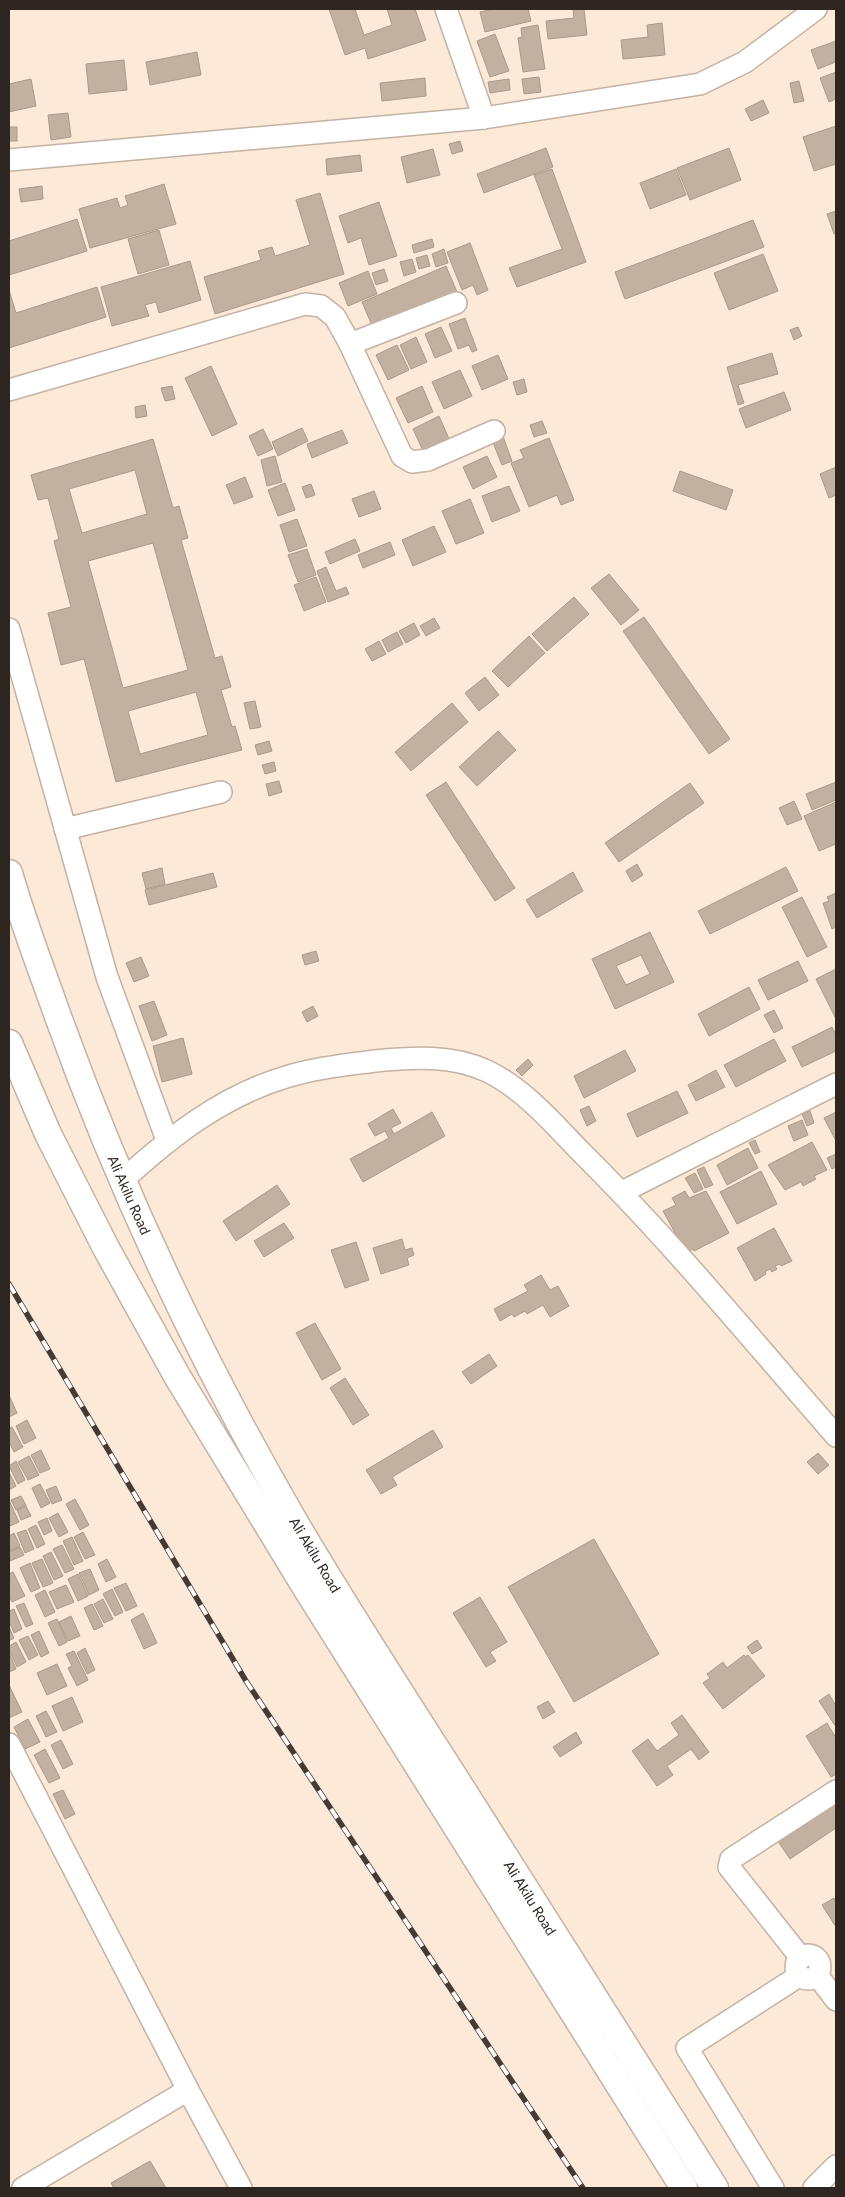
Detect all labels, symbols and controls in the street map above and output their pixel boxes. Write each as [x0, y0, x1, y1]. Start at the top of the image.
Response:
street label: Ali Akilu Road [104, 1153, 154, 1237]
street label: Ali Akilu Road [286, 1514, 345, 1596]
street label: Ali Akilu Road [501, 1857, 560, 1938]

